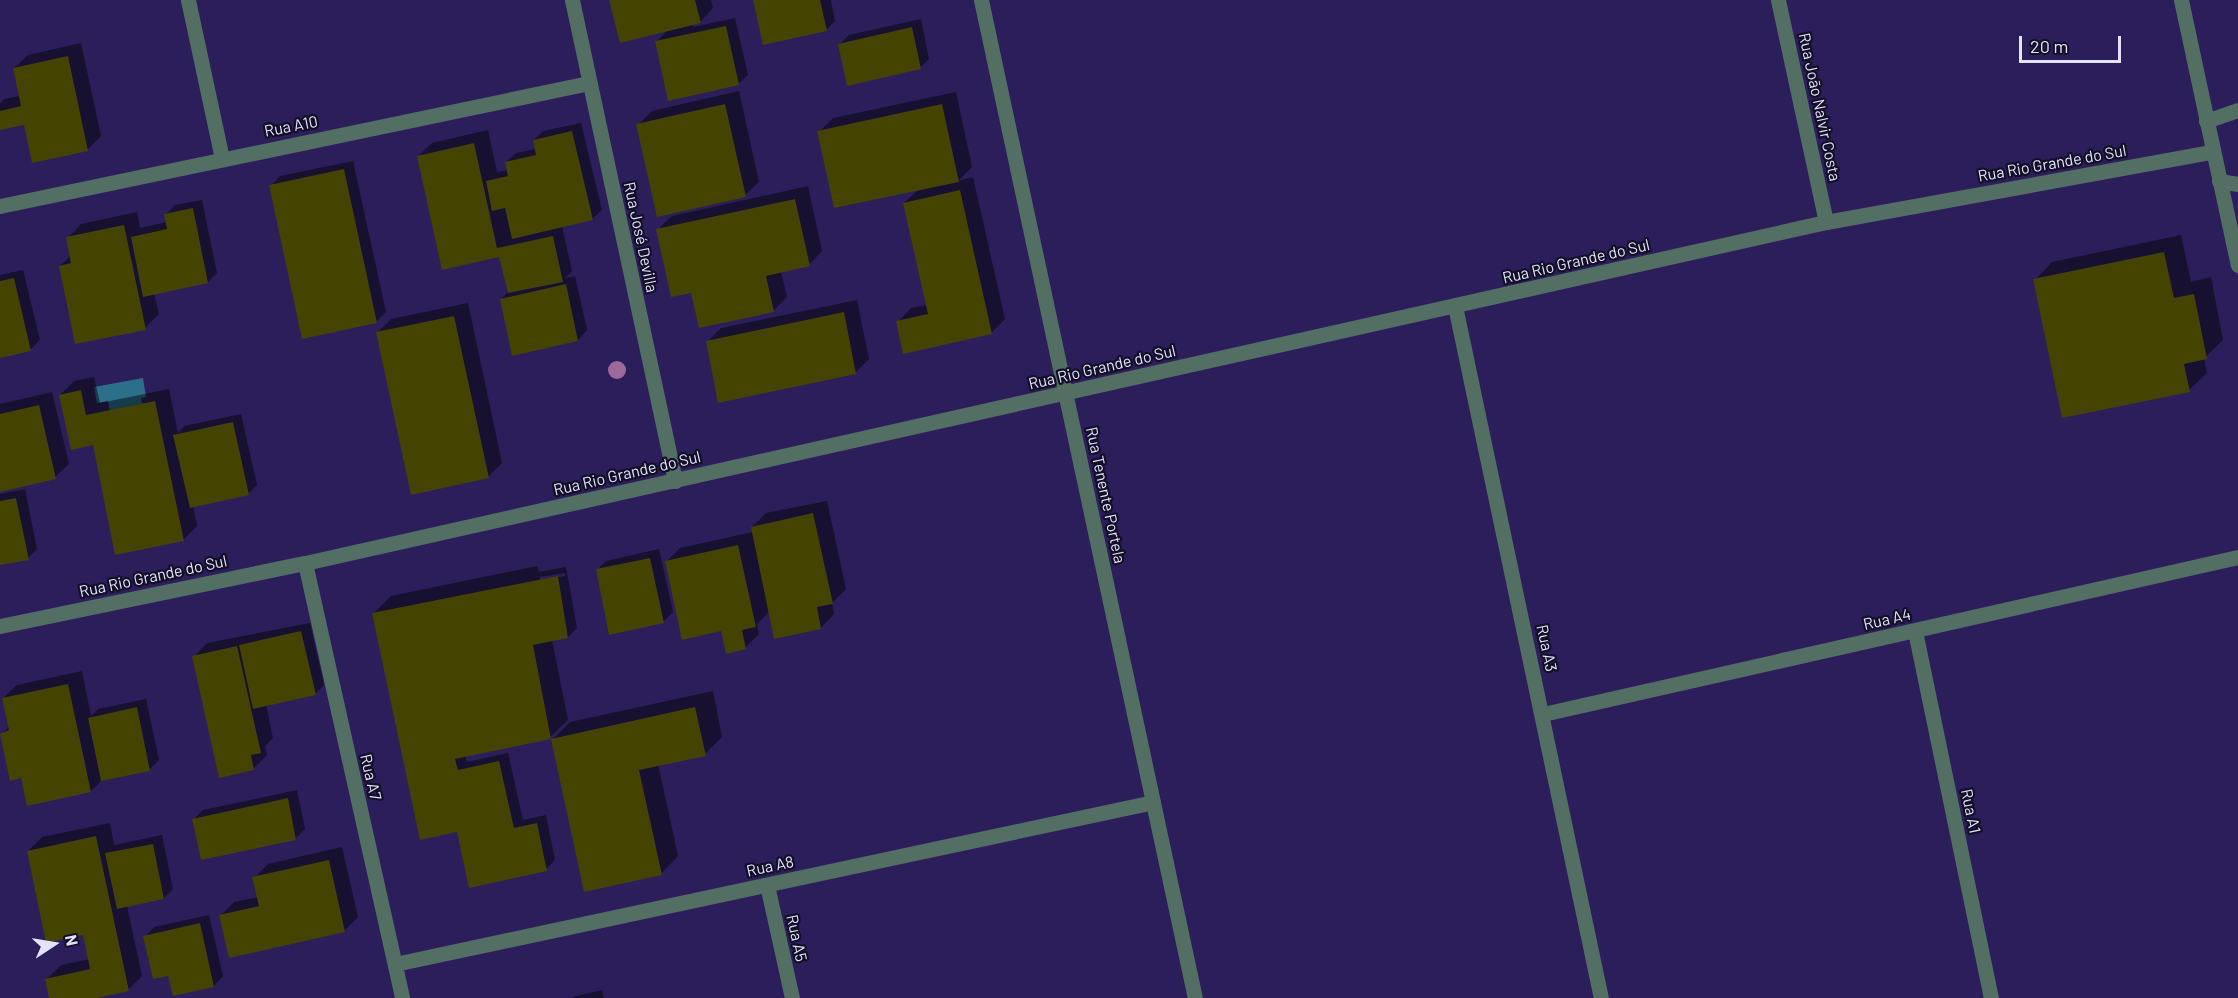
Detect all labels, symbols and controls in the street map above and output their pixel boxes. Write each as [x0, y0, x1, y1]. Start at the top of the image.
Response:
scale bar [2022, 24, 2124, 62]
street label: Rua João Nalvir Costa [1795, 31, 1845, 183]
text: 20 m [2030, 35, 2068, 57]
street label: Rua A10 [263, 111, 319, 141]
street label: Rua Rio Grande do Sul [1976, 140, 2128, 186]
street label: Rua José Devilla [620, 180, 662, 294]
street label: Rua Rio Grande do Sul [1500, 235, 1652, 287]
street label: Rua Rio Grande do Sul [1026, 341, 1178, 393]
street label: Rua Tenente Portela [1082, 425, 1130, 565]
street label: Rua Rio Grande do Sul [551, 447, 703, 499]
street label: Rua Rio Grande do Sul [77, 551, 229, 601]
street label: Rua A4 [1861, 604, 1913, 634]
street label: Rua A3 [1533, 623, 1561, 673]
street label: Rua A7 [356, 752, 386, 802]
street label: Rua A1 [1957, 787, 1985, 835]
street label: Rua A8 [745, 852, 795, 880]
street label: Rua A5 [783, 913, 811, 963]
north arrow [24, 914, 84, 974]
text: N [62, 933, 82, 947]

